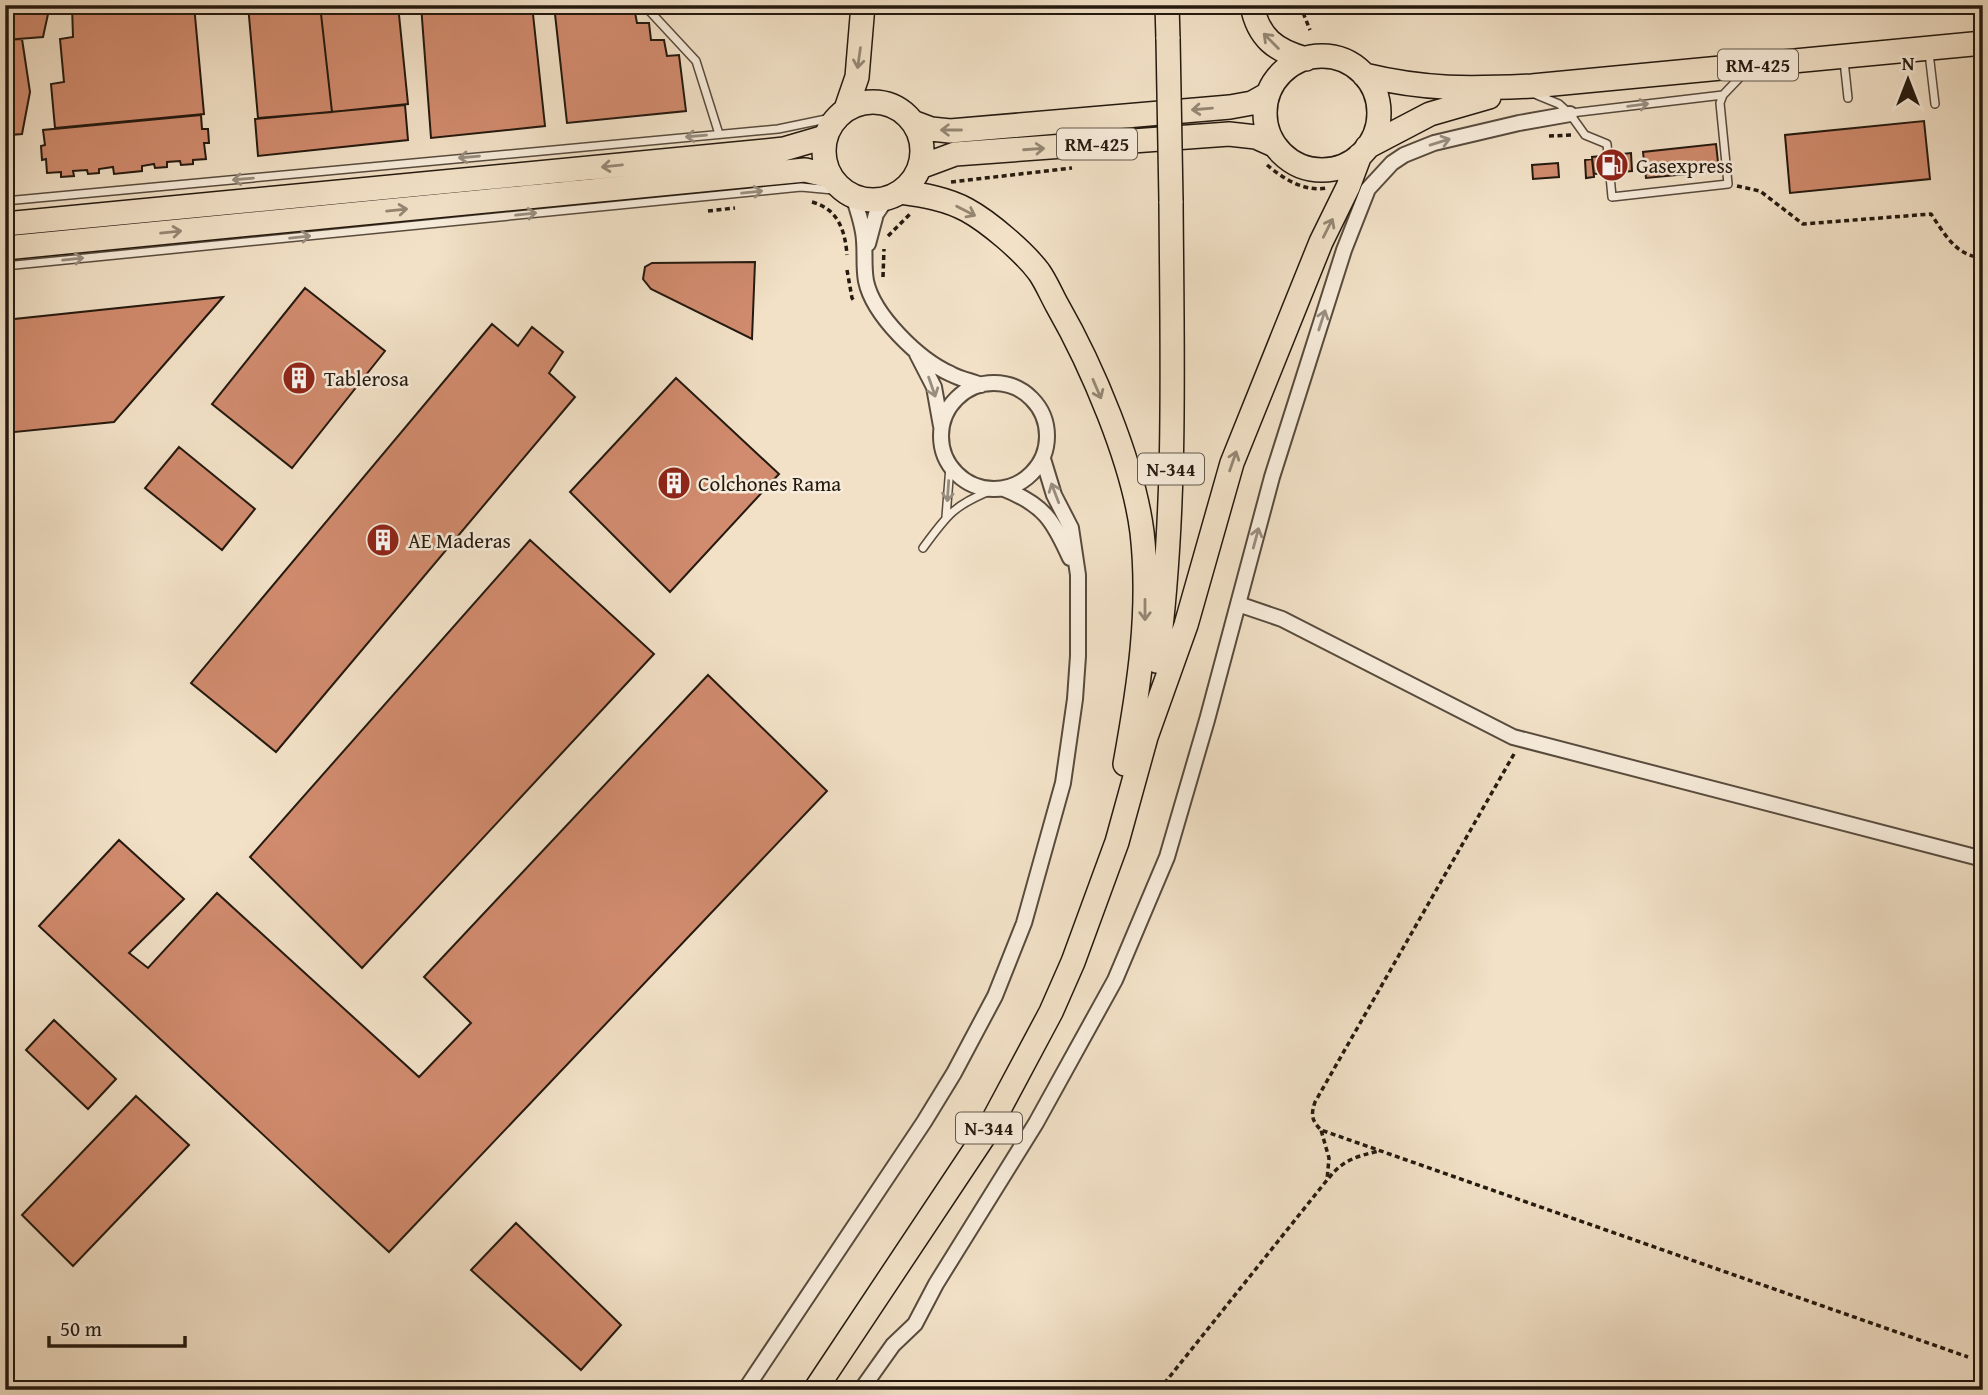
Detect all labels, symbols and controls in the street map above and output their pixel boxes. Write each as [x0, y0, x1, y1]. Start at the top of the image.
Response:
one-way arrow [1262, 32, 1279, 49]
one-way arrow [853, 46, 866, 69]
north arrow [1872, 46, 1942, 116]
text: N [1902, 49, 1915, 77]
road number: RM-425 [1718, 50, 1798, 80]
one-way arrow [1626, 98, 1648, 111]
one-way arrow [1192, 103, 1214, 116]
one-way arrow [940, 123, 963, 137]
road number: RM-425 [1057, 128, 1137, 160]
one-way arrow [685, 130, 708, 143]
one-way arrow [1428, 134, 1450, 147]
one-way arrow [1023, 142, 1046, 155]
fuel station icon: Gasexpress [1593, 146, 1631, 184]
place label: Gasexpress [1636, 150, 1733, 181]
one-way arrow [459, 151, 481, 164]
one-way arrow [601, 159, 624, 172]
one-way arrow [232, 173, 255, 186]
one-way arrow [740, 185, 763, 198]
one-way arrow [385, 203, 408, 216]
one-way arrow [955, 204, 975, 218]
one-way arrow [514, 208, 537, 221]
one-way arrow [1321, 218, 1335, 239]
one-way arrow [159, 225, 182, 238]
one-way arrow [288, 230, 310, 243]
one-way arrow [61, 252, 84, 265]
one-way arrow [1317, 310, 1329, 332]
building icon: Tablerosa [280, 359, 318, 397]
place label: Tablerosa [324, 363, 409, 394]
one-way arrow [927, 375, 939, 397]
one-way arrow [1092, 378, 1105, 400]
one-way arrow [1228, 451, 1240, 473]
road number: N-344 [1138, 454, 1204, 484]
building icon: Colchones Rama [655, 464, 693, 502]
place label: Colchones Rama [698, 468, 841, 499]
one-way arrow [941, 479, 954, 502]
one-way arrow [1047, 483, 1060, 505]
building icon: AE Maderas [364, 521, 402, 559]
place label: AE Maderas [408, 525, 511, 556]
one-way arrow [1250, 527, 1263, 549]
one-way arrow [1138, 598, 1152, 621]
road number: N-344 [956, 1112, 1022, 1144]
scale bar [49, 1304, 186, 1348]
text: 50 m [60, 1313, 102, 1344]

